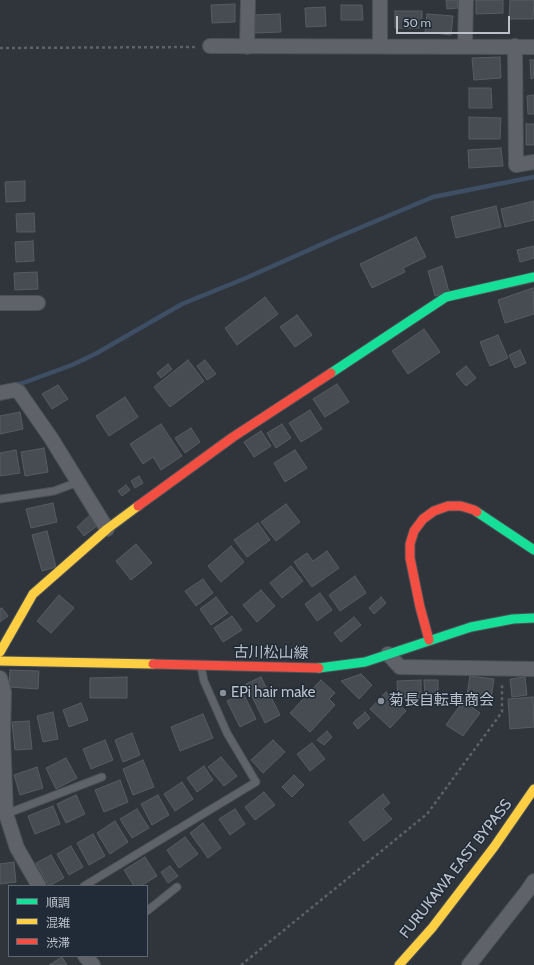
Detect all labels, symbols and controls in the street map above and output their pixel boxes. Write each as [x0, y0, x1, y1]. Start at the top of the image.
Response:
scale bar [398, 8, 512, 34]
text: 50 m [403, 15, 431, 30]
street label: 古川松山線 [233, 643, 309, 663]
place label: EPi hair make [231, 684, 315, 702]
marker: EPi hair make [218, 688, 228, 698]
place label: 菊長自転車商会 [389, 692, 494, 710]
marker: 菊長自転車商会 [376, 696, 386, 706]
street label: FURUKAWA EAST BYPASS [396, 796, 516, 942]
legend [8, 885, 148, 957]
text: 順調 [46, 895, 70, 910]
text: 混雑 [46, 915, 70, 930]
text: 渋滞 [46, 935, 70, 950]

